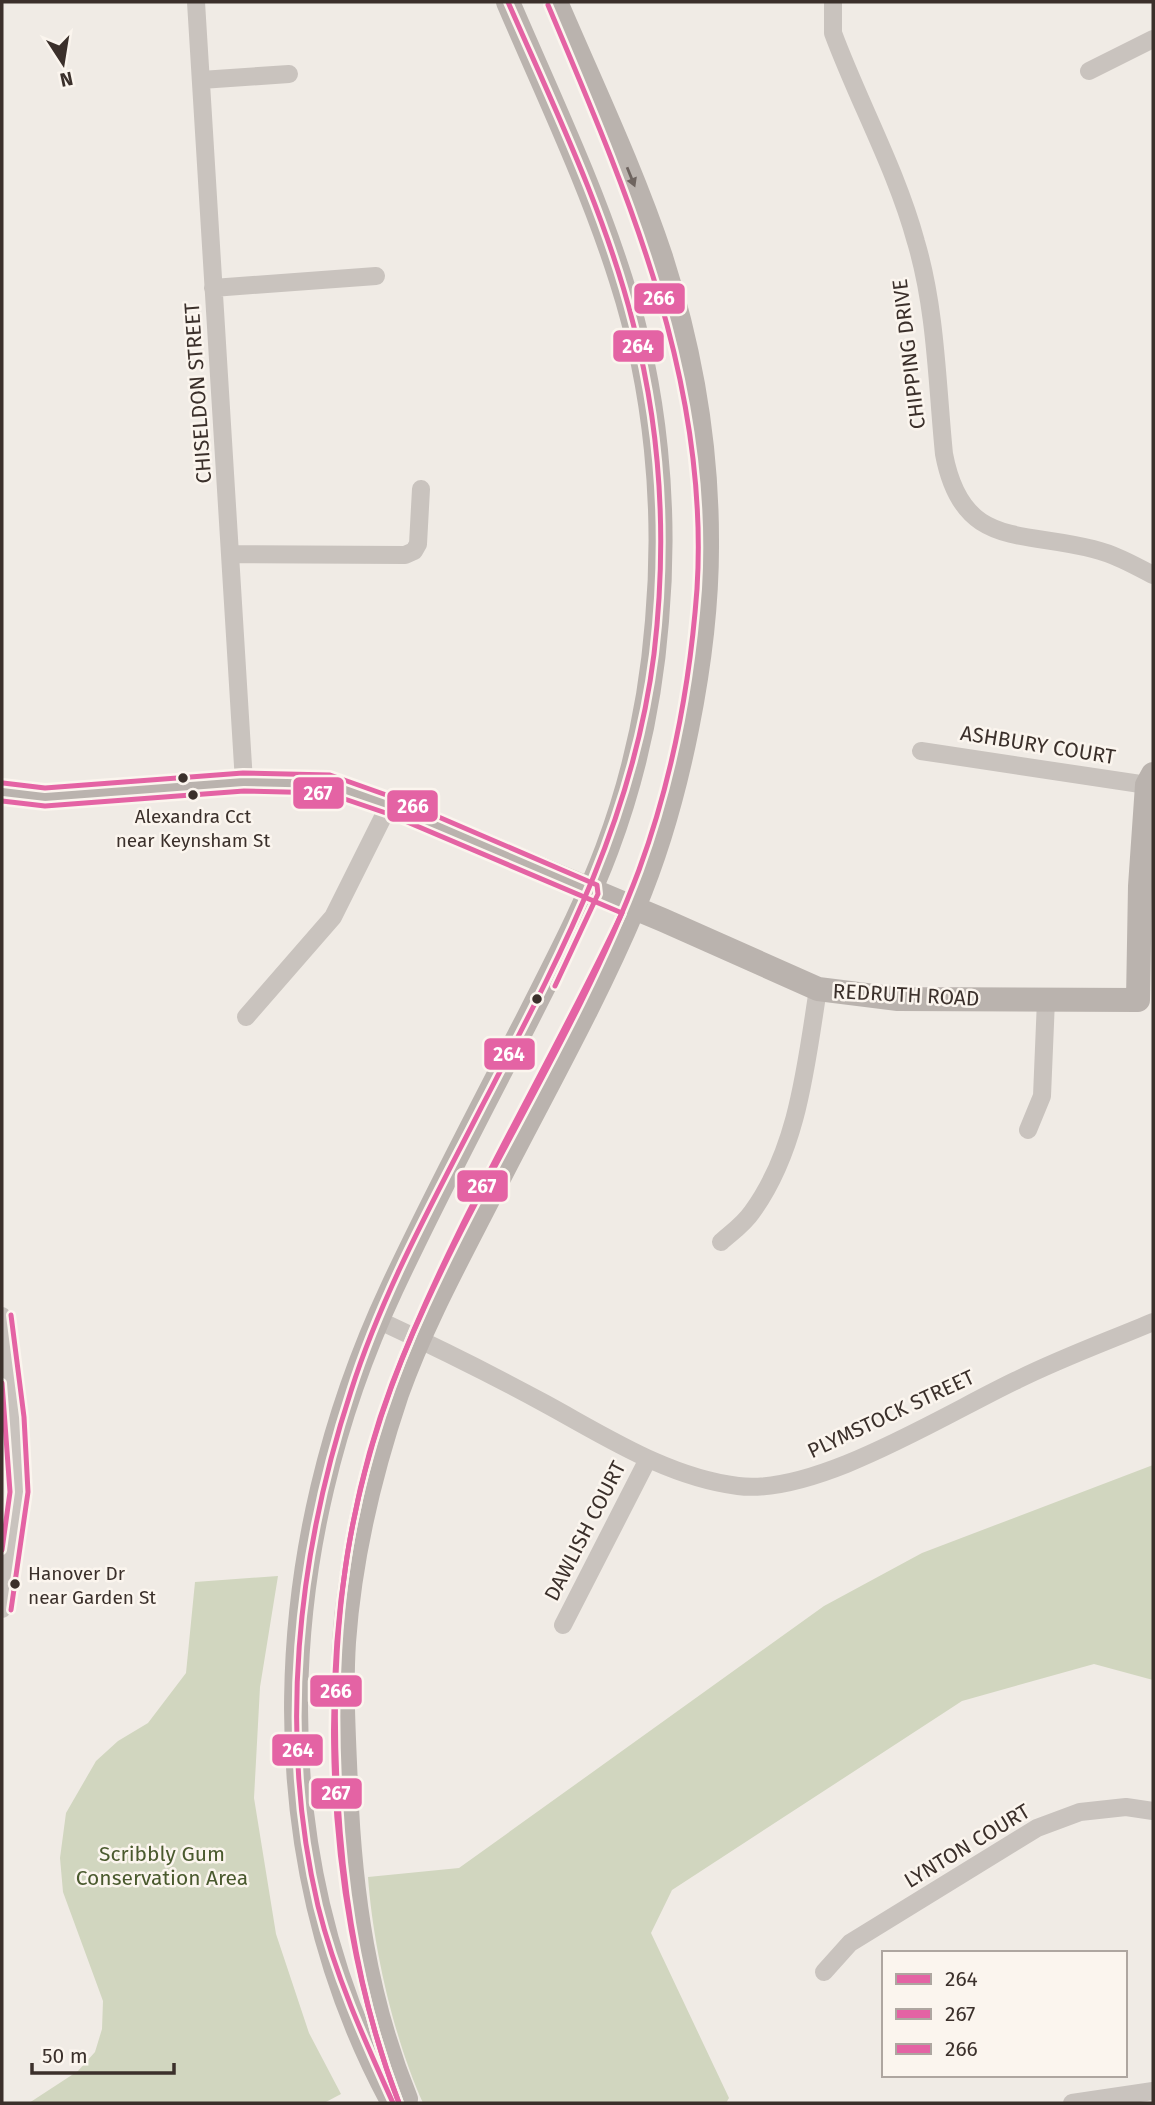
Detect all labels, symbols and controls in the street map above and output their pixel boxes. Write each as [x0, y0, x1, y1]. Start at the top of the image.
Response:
north arrow [28, 28, 98, 98]
text: N [58, 67, 75, 92]
one-way arrow [625, 167, 636, 188]
street label: CHIPPING DRIVE [887, 277, 931, 431]
line badge: 266 [633, 282, 686, 315]
text: 266 [643, 287, 675, 310]
street label: CHISELDON STREET [179, 302, 217, 484]
line badge: 264 [612, 329, 665, 363]
text: 264 [622, 335, 654, 358]
street label: ASHBURY COURT [959, 720, 1118, 770]
unlabelled marker [176, 771, 190, 785]
line badge: 267 [292, 776, 345, 810]
text: 267 [304, 782, 333, 805]
marker: Alexandra Cct near Keynsham St [186, 788, 200, 802]
line badge: 266 [386, 789, 439, 823]
text: 266 [397, 795, 429, 818]
place label: Alexandra Cct near Keynsham St [116, 805, 270, 852]
street label: REDRUTH ROAD [832, 978, 980, 1012]
unlabelled marker [530, 992, 544, 1006]
line badge: 264 [483, 1037, 536, 1071]
text: 264 [493, 1043, 525, 1066]
line badge: 267 [456, 1169, 509, 1203]
text: 267 [468, 1175, 497, 1198]
street label: PLYMSTOCK STREET [803, 1364, 979, 1464]
street label: DAWLISH COURT [539, 1457, 632, 1605]
place label: Hanover Dr near Garden St [28, 1562, 156, 1609]
marker: Hanover Dr near Garden St [8, 1577, 22, 1591]
line badge: 266 [309, 1674, 363, 1708]
text: 266 [320, 1680, 352, 1703]
line badge: 264 [271, 1733, 324, 1767]
text: 264 [282, 1739, 314, 1762]
line badge: 267 [310, 1777, 363, 1810]
text: 267 [322, 1782, 351, 1805]
street label: LYNTON COURT [899, 1798, 1035, 1894]
park label: Scribbly Gum Conservation Area [76, 1841, 248, 1891]
legend [882, 1951, 1127, 2077]
text: 264 [945, 1966, 978, 1992]
text: 267 [945, 2001, 975, 2027]
scale bar [32, 2032, 173, 2076]
text: 266 [945, 2036, 978, 2062]
text: 50 m [42, 2043, 88, 2069]

